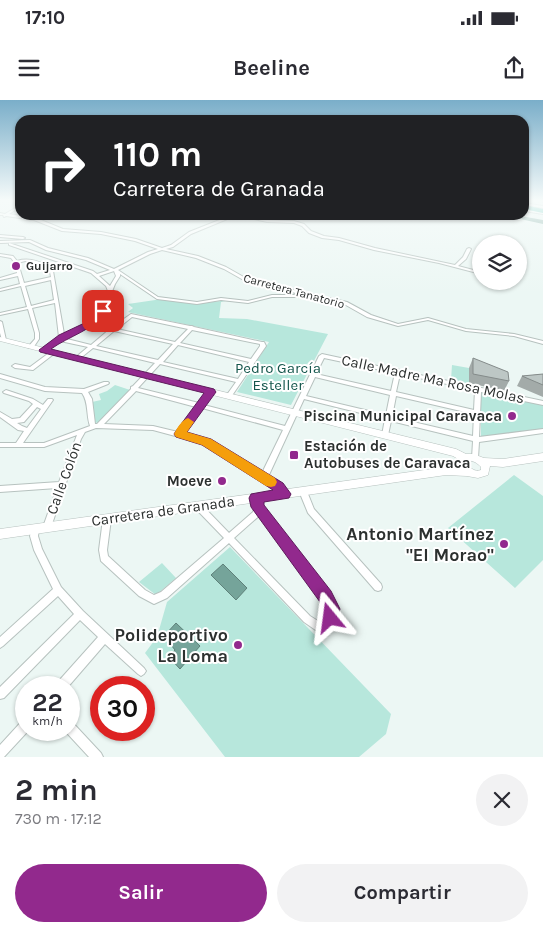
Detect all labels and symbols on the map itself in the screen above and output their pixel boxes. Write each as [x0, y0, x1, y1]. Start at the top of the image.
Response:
place label: Guijarro [26, 259, 73, 273]
marker: Guijarro [10, 260, 22, 272]
street label: Carretera Tanatorio [242, 271, 346, 311]
pin [82, 290, 124, 332]
street label: Calle Madre Mª Rosa Molas [340, 351, 526, 407]
park label: Pedro García Esteller [235, 359, 321, 394]
place label: Piscina Municipal Caravaca [304, 407, 502, 425]
marker: Piscina Municipal Caravaca [506, 410, 518, 422]
place label: Estación de Autobuses de Caravaca [304, 437, 471, 472]
street label: Calle Colón [43, 439, 85, 517]
marker: Estación de Autobuses de Caravaca [288, 449, 300, 461]
place label: Moeve [167, 472, 212, 490]
marker: Moeve [216, 475, 228, 487]
street label: Carretera de Granada [90, 492, 236, 530]
place label: Antonio Martínez "El Morao" [346, 523, 494, 566]
marker: Antonio Martínez "El Morao" [498, 538, 510, 550]
position arrow [303, 591, 355, 643]
place label: Polideportivo La Loma [115, 624, 228, 667]
marker: Polideportivo La Loma [232, 639, 244, 651]
speed limit sign: 30 [90, 676, 155, 741]

